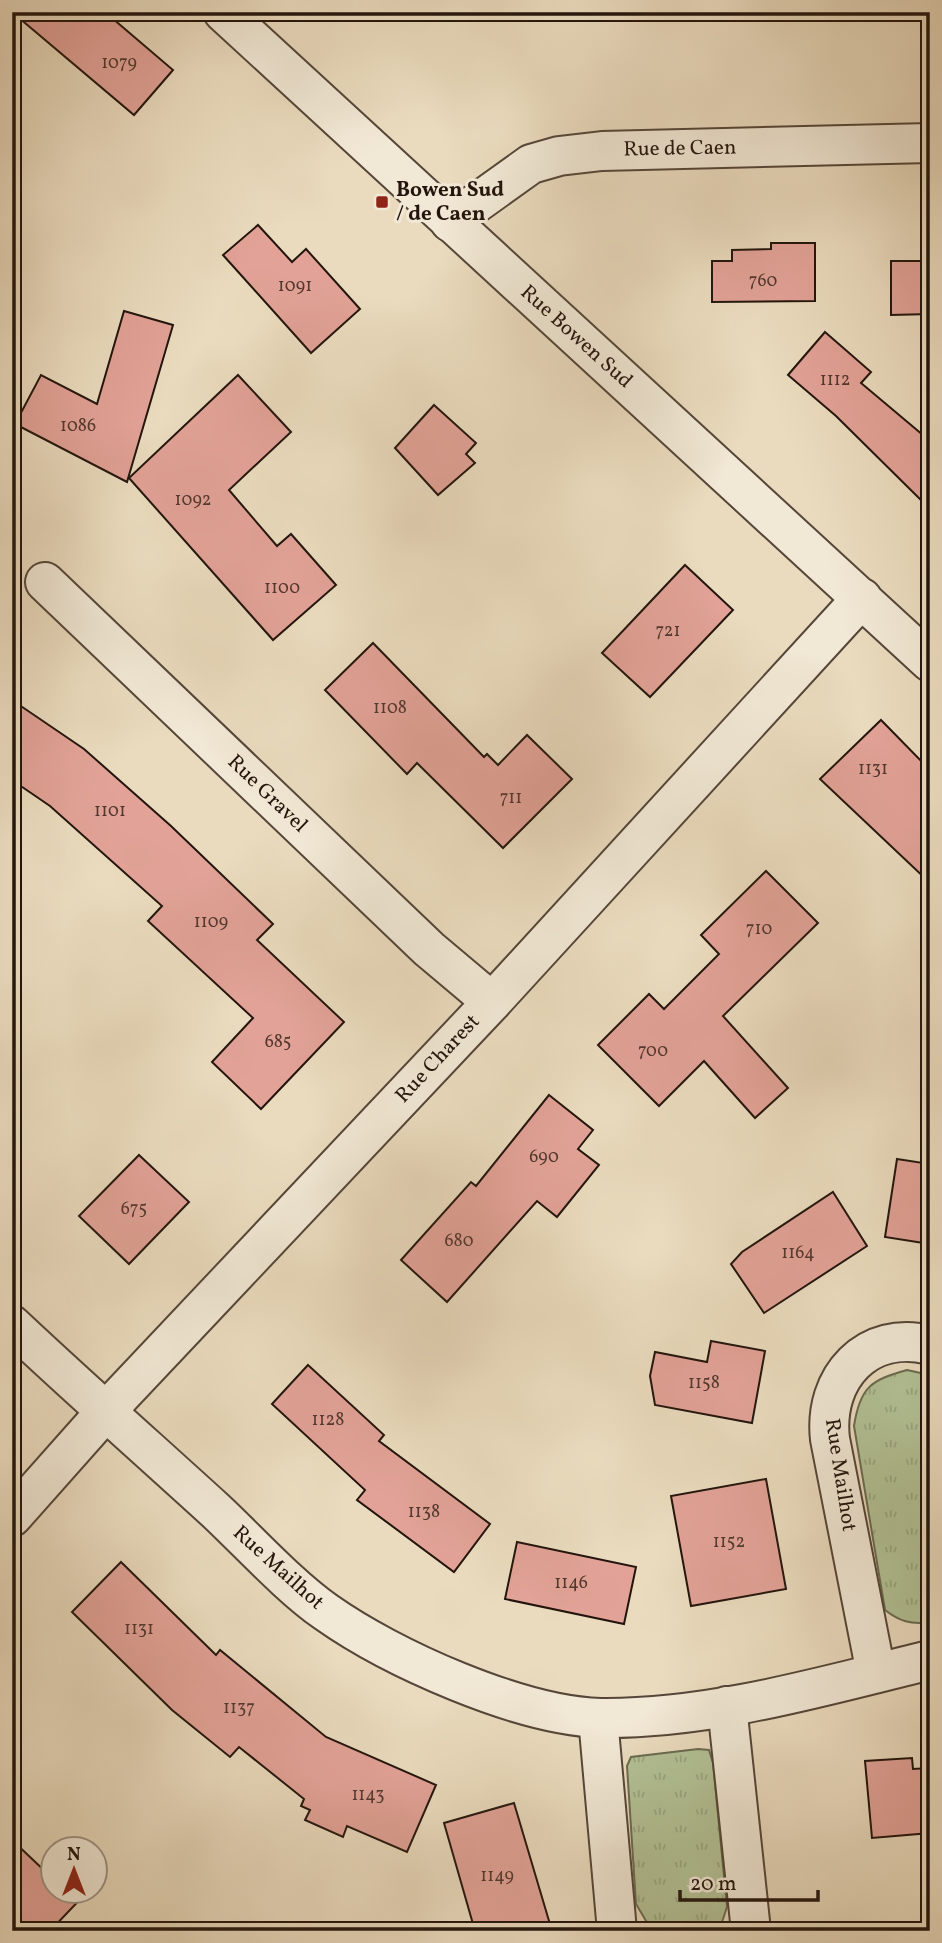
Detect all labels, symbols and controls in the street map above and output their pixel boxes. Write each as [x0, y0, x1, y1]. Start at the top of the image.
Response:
house number: 1079 [101, 51, 137, 76]
street label: Rue de Caen [623, 134, 737, 164]
place label: Bowen Sud / de Caen [396, 176, 504, 229]
marker: Bowen Sud / de Caen [374, 194, 390, 210]
house number: 760 [749, 269, 778, 294]
house number: 1091 [278, 274, 312, 299]
street label: Rue Bowen Sud [513, 279, 639, 395]
house number: 1112 [820, 368, 850, 393]
house number: 1086 [60, 414, 96, 439]
house number: 1092 [175, 488, 212, 513]
house number: 1100 [264, 576, 300, 601]
house number: 721 [655, 619, 681, 644]
house number: 1108 [373, 696, 407, 721]
street label: Rue Gravel [220, 748, 314, 840]
house number: 1131 [858, 757, 888, 782]
house number: 711 [500, 786, 522, 811]
house number: 1101 [94, 799, 126, 824]
house number: 1109 [194, 910, 228, 935]
house number: 710 [746, 917, 772, 942]
street label: Rue Charest [389, 1008, 487, 1110]
house number: 685 [265, 1030, 291, 1055]
house number: 700 [638, 1039, 668, 1064]
house number: 690 [529, 1145, 559, 1170]
house number: 675 [121, 1197, 147, 1222]
house number: 680 [444, 1229, 474, 1254]
house number: 1164 [781, 1241, 815, 1266]
house number: 1158 [688, 1371, 720, 1396]
house number: 1128 [312, 1408, 344, 1433]
street label: Rue Mailhot [817, 1416, 863, 1534]
house number: 1138 [408, 1500, 440, 1525]
street label: Rue Mailhot [226, 1519, 330, 1617]
house number: 1152 [713, 1530, 745, 1555]
house number: 1146 [554, 1571, 588, 1596]
house number: 1131 [124, 1617, 154, 1642]
house number: 1137 [223, 1696, 255, 1721]
house number: 1143 [351, 1783, 385, 1808]
north arrow [38, 1834, 108, 1904]
text: N [67, 1842, 81, 1868]
scale bar [680, 1859, 818, 1903]
house number: 1149 [480, 1864, 514, 1889]
text: 20 m [690, 1870, 736, 1899]

